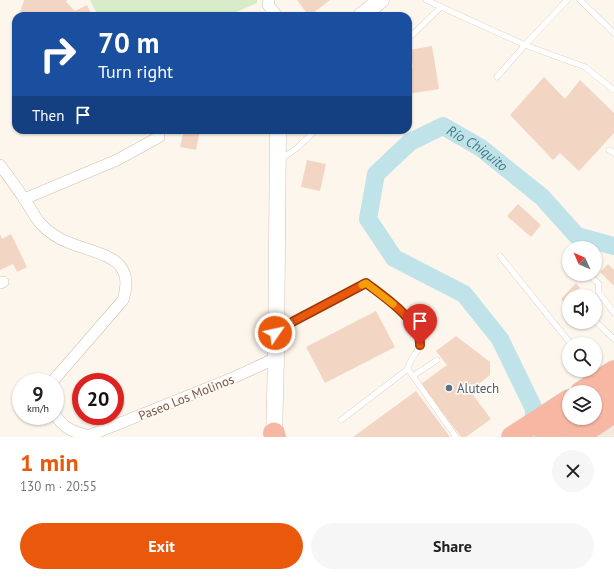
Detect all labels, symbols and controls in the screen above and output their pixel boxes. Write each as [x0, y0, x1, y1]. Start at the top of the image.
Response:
text: 70 m [98, 24, 159, 61]
icon: right [32, 28, 84, 80]
text: Turn right [98, 60, 173, 83]
icon: arrive [72, 104, 94, 126]
text: Then [32, 106, 64, 125]
water label: Río Chiquito [444, 121, 512, 175]
north arrow [562, 241, 602, 281]
map controls [562, 241, 602, 425]
button: sound [562, 289, 602, 329]
pin [403, 304, 437, 345]
icon: arrive [409, 310, 431, 332]
position arrow [254, 312, 296, 354]
button: search [562, 337, 602, 377]
street label: Paseo Los Molinos [136, 371, 236, 424]
speed limit sign: 20 [72, 373, 124, 425]
place label: Alutech [457, 380, 499, 397]
text: 9 [32, 381, 44, 407]
marker: Alutech [444, 383, 454, 393]
button: layers [562, 385, 602, 425]
text: km/h [27, 402, 49, 415]
text: 1 min [20, 447, 79, 478]
button: close [552, 450, 594, 492]
text: 130 m · 20:55 [20, 478, 97, 495]
button: Exit [20, 523, 303, 569]
button: Share [311, 523, 594, 569]

